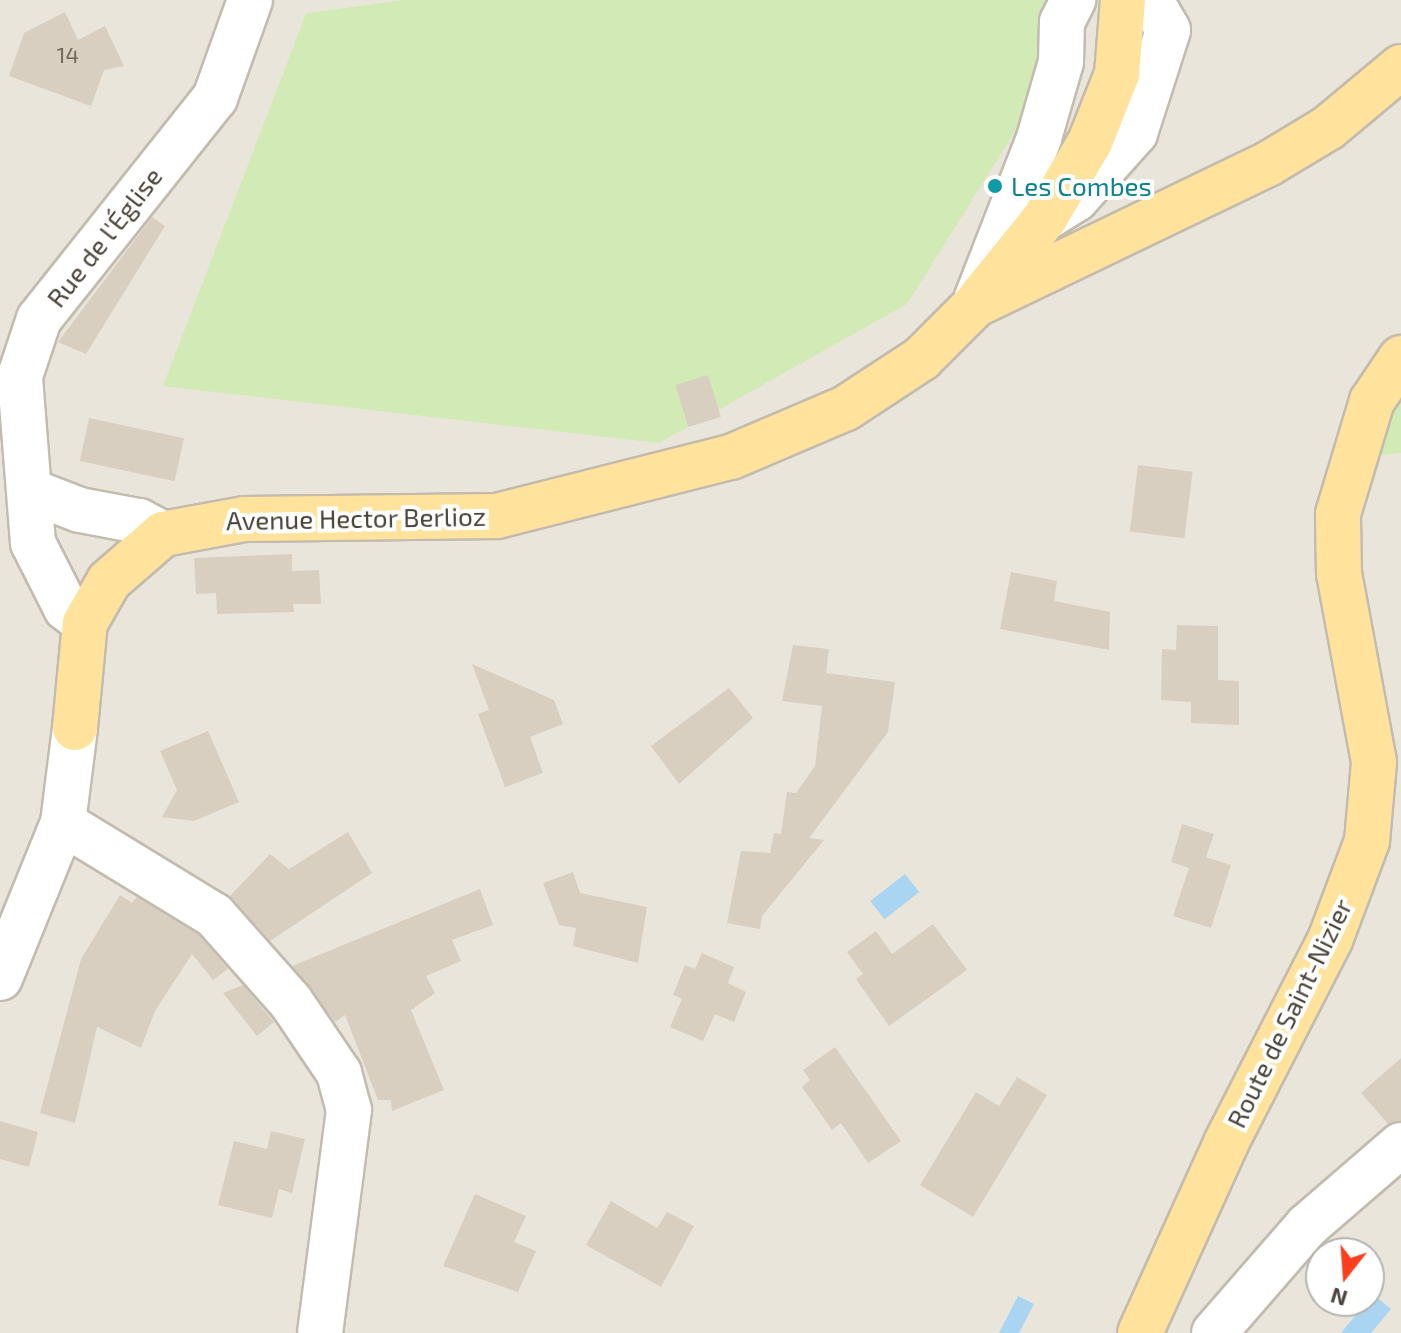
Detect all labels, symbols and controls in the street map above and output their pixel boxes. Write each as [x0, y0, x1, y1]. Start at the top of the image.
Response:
house number: 14 [57, 42, 79, 68]
street label: Rue de l'Église [40, 161, 168, 313]
place label: Les Combes [1011, 170, 1152, 202]
marker: Les Combes [986, 177, 1004, 195]
street label: Avenue Hector Berlioz [225, 500, 487, 536]
street label: Route de Saint-Nizier [1220, 894, 1358, 1132]
north arrow [1305, 1237, 1385, 1317]
text: N [1327, 1283, 1350, 1313]

